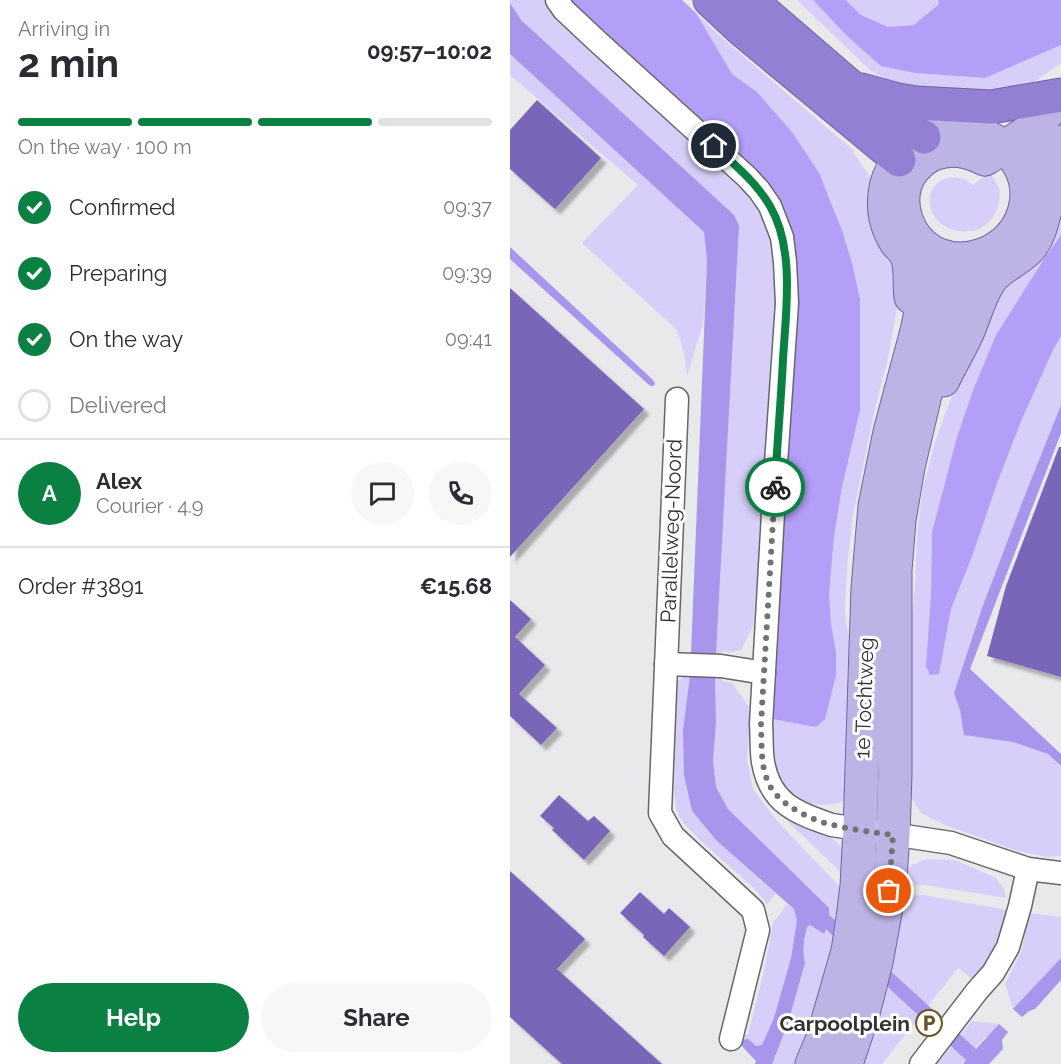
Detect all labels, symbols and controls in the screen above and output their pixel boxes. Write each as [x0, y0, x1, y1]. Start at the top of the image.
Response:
text: Arriving in [18, 17, 110, 41]
text: 09:57–10:02 [367, 38, 492, 64]
text: 2 min [18, 40, 119, 86]
pin [688, 120, 739, 171]
icon: home [697, 129, 730, 162]
text: On the way · 100 m [18, 135, 192, 159]
icon: check [18, 191, 51, 224]
text: Confirmed [69, 194, 176, 220]
text: 09:37 [443, 195, 492, 219]
icon: check [18, 257, 51, 290]
text: Preparing [69, 260, 167, 286]
text: 09:39 [442, 261, 492, 285]
icon: check [18, 323, 51, 356]
text: On the way [69, 326, 183, 352]
text: 09:41 [445, 327, 492, 351]
text: Delivered [69, 392, 167, 418]
street label: Parallelweg-Noord [655, 438, 687, 624]
courier [745, 457, 805, 517]
button: chat [351, 462, 414, 525]
button: phone [429, 462, 492, 525]
text: Alex [96, 468, 142, 494]
icon: bike [759, 471, 792, 504]
text: A [42, 480, 57, 506]
text: Courier · 4.9 [96, 494, 204, 518]
text: Order #3891 [18, 573, 143, 599]
text: €15.68 [420, 573, 492, 599]
street label: 1e Tochtweg [849, 637, 879, 759]
pin [863, 865, 914, 916]
icon: bag [872, 874, 905, 907]
button: Help [18, 983, 249, 1052]
button: Share [261, 983, 492, 1052]
parking icon: Carpoolplein [914, 1008, 944, 1038]
place label: Carpoolplein [779, 1011, 910, 1036]

